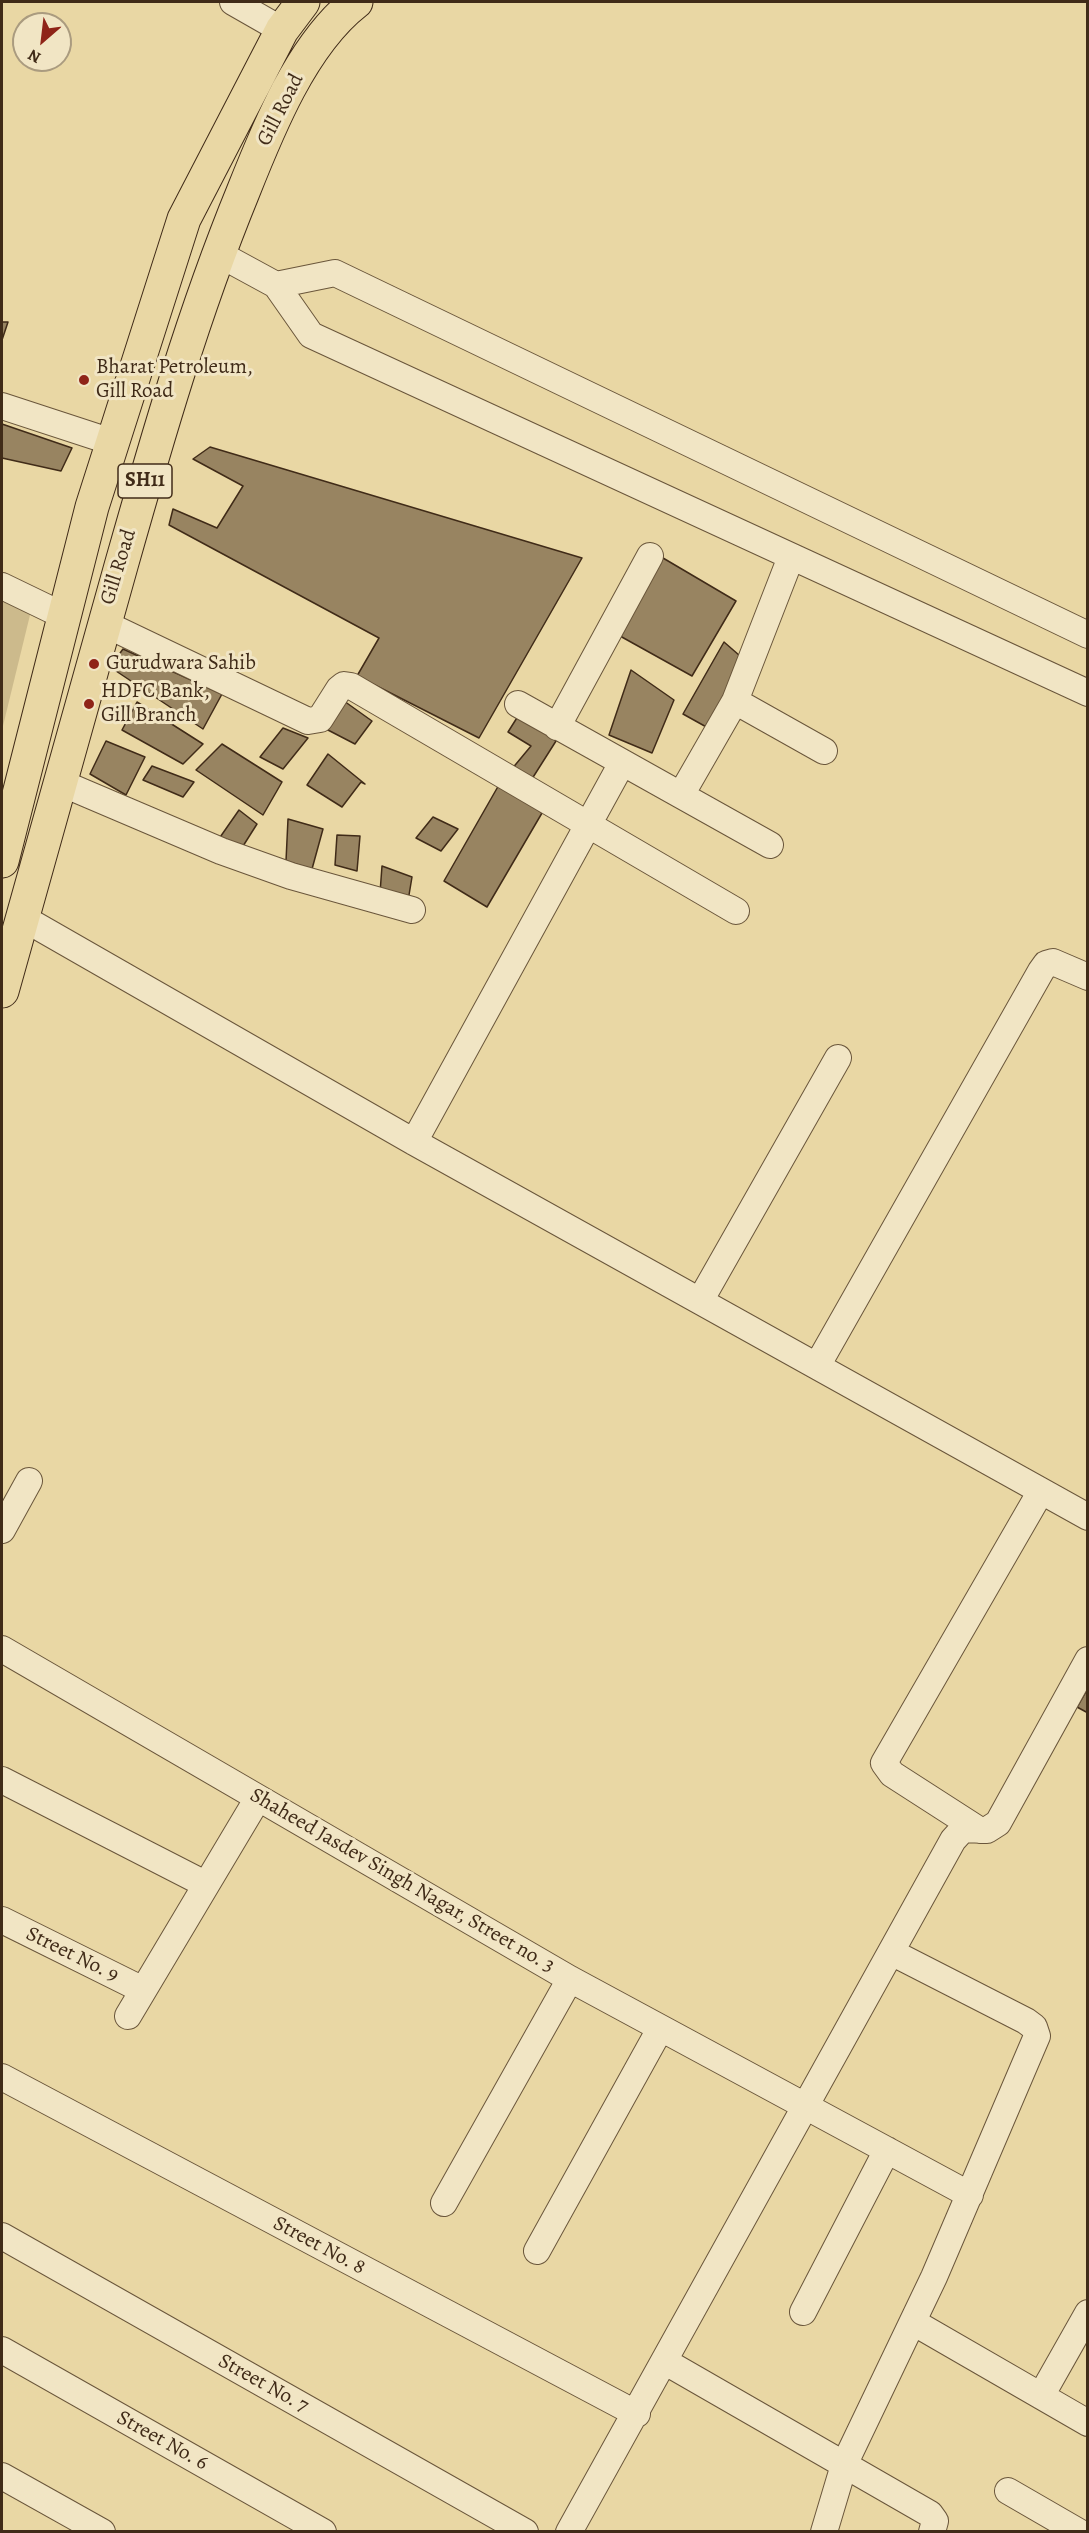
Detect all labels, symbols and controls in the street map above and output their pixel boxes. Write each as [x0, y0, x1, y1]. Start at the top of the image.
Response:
north arrow [12, 12, 72, 72]
text: N [24, 44, 45, 69]
street label: Gill Road [252, 70, 310, 150]
place label: Bharat Petroleum, Gill Road [96, 355, 253, 405]
marker: Bharat Petroleum, Gill Road [77, 373, 91, 387]
road number: SH11 [118, 464, 172, 498]
street label: Gill Road [96, 526, 142, 608]
place label: Gurudwara Sahib [106, 651, 256, 677]
marker: Gurudwara Sahib [87, 657, 101, 671]
place label: HDFC Bank, Gill Branch [101, 679, 210, 729]
marker: HDFC Bank, Gill Branch [82, 697, 96, 711]
street label: Shaheed Jasdev Singh Nagar, Street no. 3 [245, 1783, 559, 1979]
street label: Street No. 9 [21, 1922, 123, 1988]
street label: Street No. 8 [269, 2211, 369, 2281]
street label: Street No. 7 [213, 2349, 313, 2419]
street label: Street No. 6 [112, 2406, 212, 2476]

